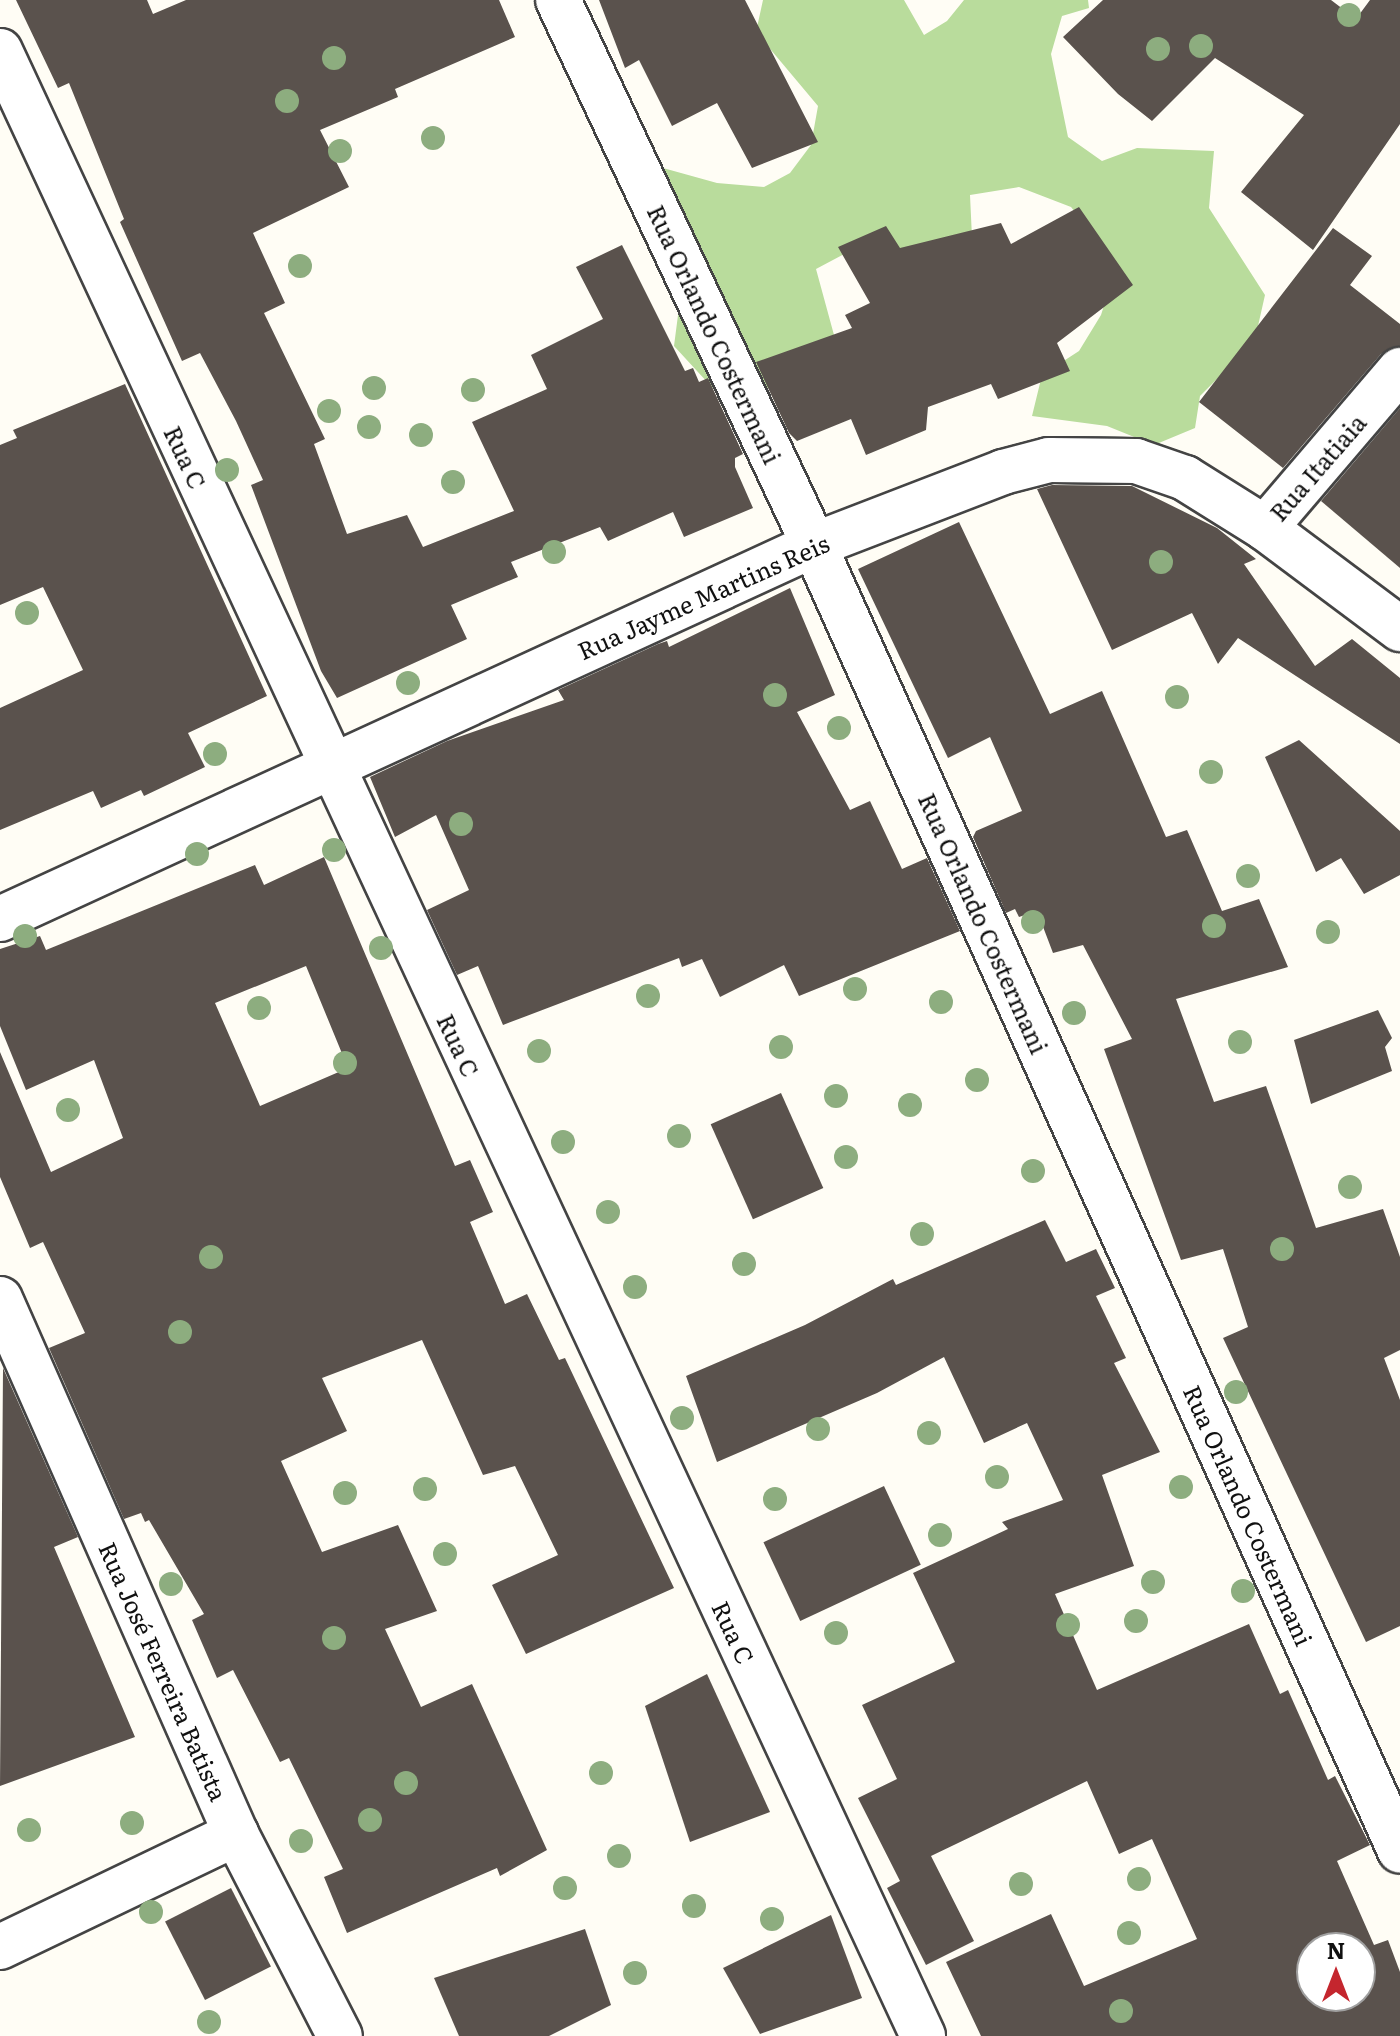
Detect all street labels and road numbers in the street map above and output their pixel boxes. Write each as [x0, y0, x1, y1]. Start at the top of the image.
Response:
street label: Rua Orlando Costermani [642, 200, 788, 468]
street label: Rua Itatiaia [1263, 408, 1371, 526]
street label: Rua C [159, 421, 213, 493]
street label: Rua Jayme Martins Reis [573, 528, 833, 664]
street label: Rua Orlando Costermani [913, 788, 1055, 1058]
street label: Rua C [432, 1009, 486, 1081]
street label: Rua Orlando Costermani [1178, 1380, 1320, 1650]
street label: Rua José Ferreira Batista [94, 1537, 234, 1805]
street label: Rua C [707, 1596, 761, 1668]

